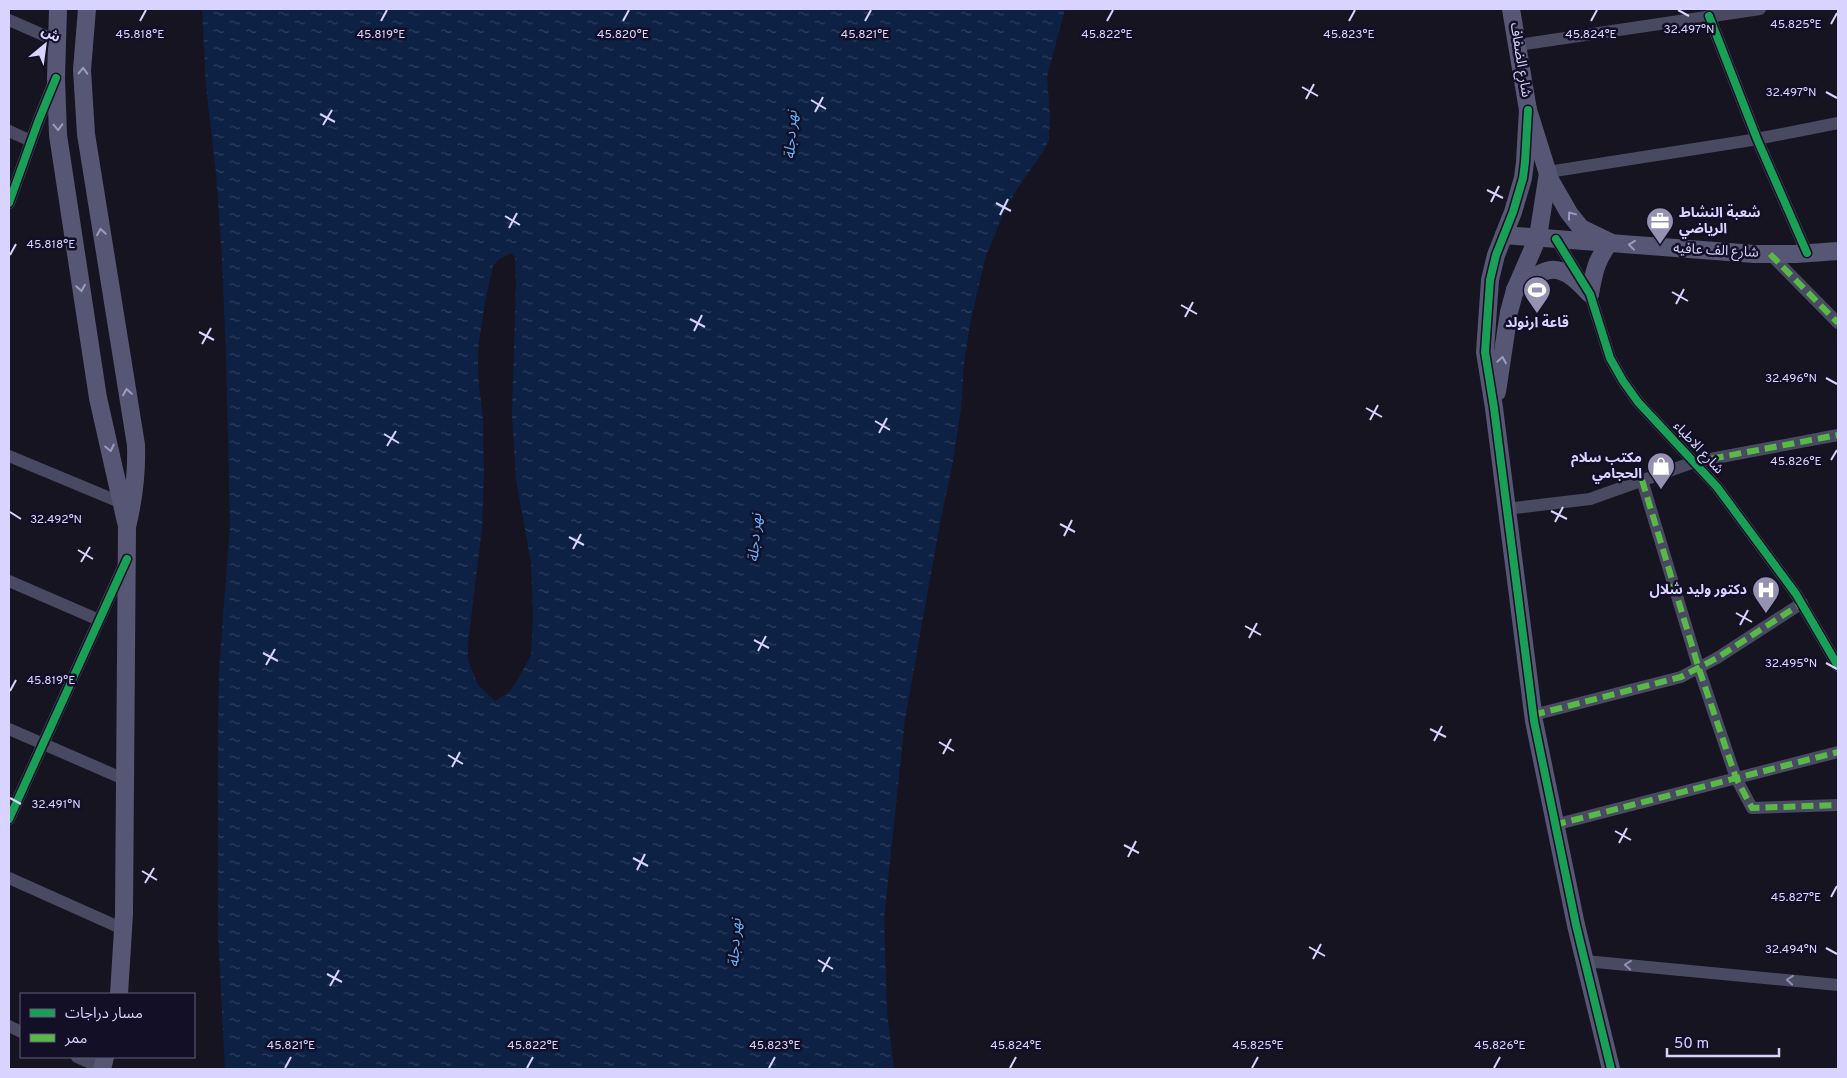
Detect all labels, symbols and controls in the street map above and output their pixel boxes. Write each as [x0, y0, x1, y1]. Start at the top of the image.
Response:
text: 45.825°E [1770, 17, 1822, 33]
north arrow [20, 20, 70, 70]
street label: شارع الضفاف [1505, 21, 1534, 99]
text: 32.497°N [1664, 22, 1714, 38]
text: ش [38, 23, 63, 47]
text: 45.818°E [116, 27, 164, 43]
text: 45.819°E [357, 27, 405, 43]
text: 45.820°E [597, 27, 649, 43]
text: 45.821°E [841, 27, 889, 43]
text: 45.822°E [1081, 27, 1133, 43]
text: 45.823°E [1323, 27, 1375, 43]
text: 45.824°E [1565, 27, 1617, 43]
one-way arrow [78, 67, 88, 74]
text: 32.497°N [1766, 85, 1816, 101]
water label: نهر دجلة [781, 108, 803, 160]
one-way arrow [52, 124, 63, 132]
place label: شعبة النشاط الرياضي [1679, 204, 1761, 239]
office icon: شعبة النشاط الرياضي [1645, 206, 1675, 245]
one-way arrow [1568, 211, 1577, 221]
one-way arrow [97, 228, 107, 236]
text: 45.818°E [27, 237, 75, 253]
one-way arrow [1628, 240, 1636, 251]
street label: شارع الف عافيه [1673, 240, 1759, 263]
sports icon: قاعة ارنولد [1522, 275, 1552, 314]
one-way arrow [75, 285, 86, 293]
place label: قاعة ارنولد [1505, 314, 1569, 332]
one-way arrow [1497, 355, 1507, 364]
text: 32.496°N [1765, 371, 1817, 387]
one-way arrow [122, 388, 133, 396]
street label: شارع الاطباء [1668, 418, 1727, 479]
one-way arrow [104, 444, 115, 453]
place label: مكتب سلام الحجامي [1571, 450, 1642, 484]
shop icon: مكتب سلام الحجامي [1646, 451, 1676, 490]
text: 45.826°E [1770, 454, 1822, 470]
water label: نهر دجلة [745, 511, 767, 563]
text: 32.492°N [30, 512, 82, 528]
hospital icon: دكتور وليد شلال [1751, 575, 1781, 614]
place label: دكتور وليد شلال [1650, 582, 1747, 599]
text: 32.495°N [1765, 656, 1817, 672]
text: 45.819°E [27, 673, 75, 689]
text: 32.491°N [31, 797, 81, 813]
text: 45.827°E [1771, 890, 1821, 906]
water label: نهر دجلة [725, 916, 747, 968]
text: 32.494°N [1765, 942, 1817, 958]
one-way arrow [1624, 960, 1632, 971]
one-way arrow [1785, 975, 1793, 986]
legend [20, 993, 195, 1058]
text: مسار دراجات [65, 1005, 143, 1024]
scale bar [1667, 1026, 1780, 1058]
text: ممر [64, 1030, 88, 1049]
text: 50 m [1674, 1035, 1709, 1054]
text: 45.821°E [267, 1038, 315, 1054]
text: 45.822°E [507, 1038, 559, 1054]
text: 45.823°E [749, 1038, 801, 1054]
text: 45.824°E [990, 1038, 1042, 1054]
text: 45.825°E [1232, 1038, 1284, 1054]
text: 45.826°E [1474, 1038, 1526, 1054]

